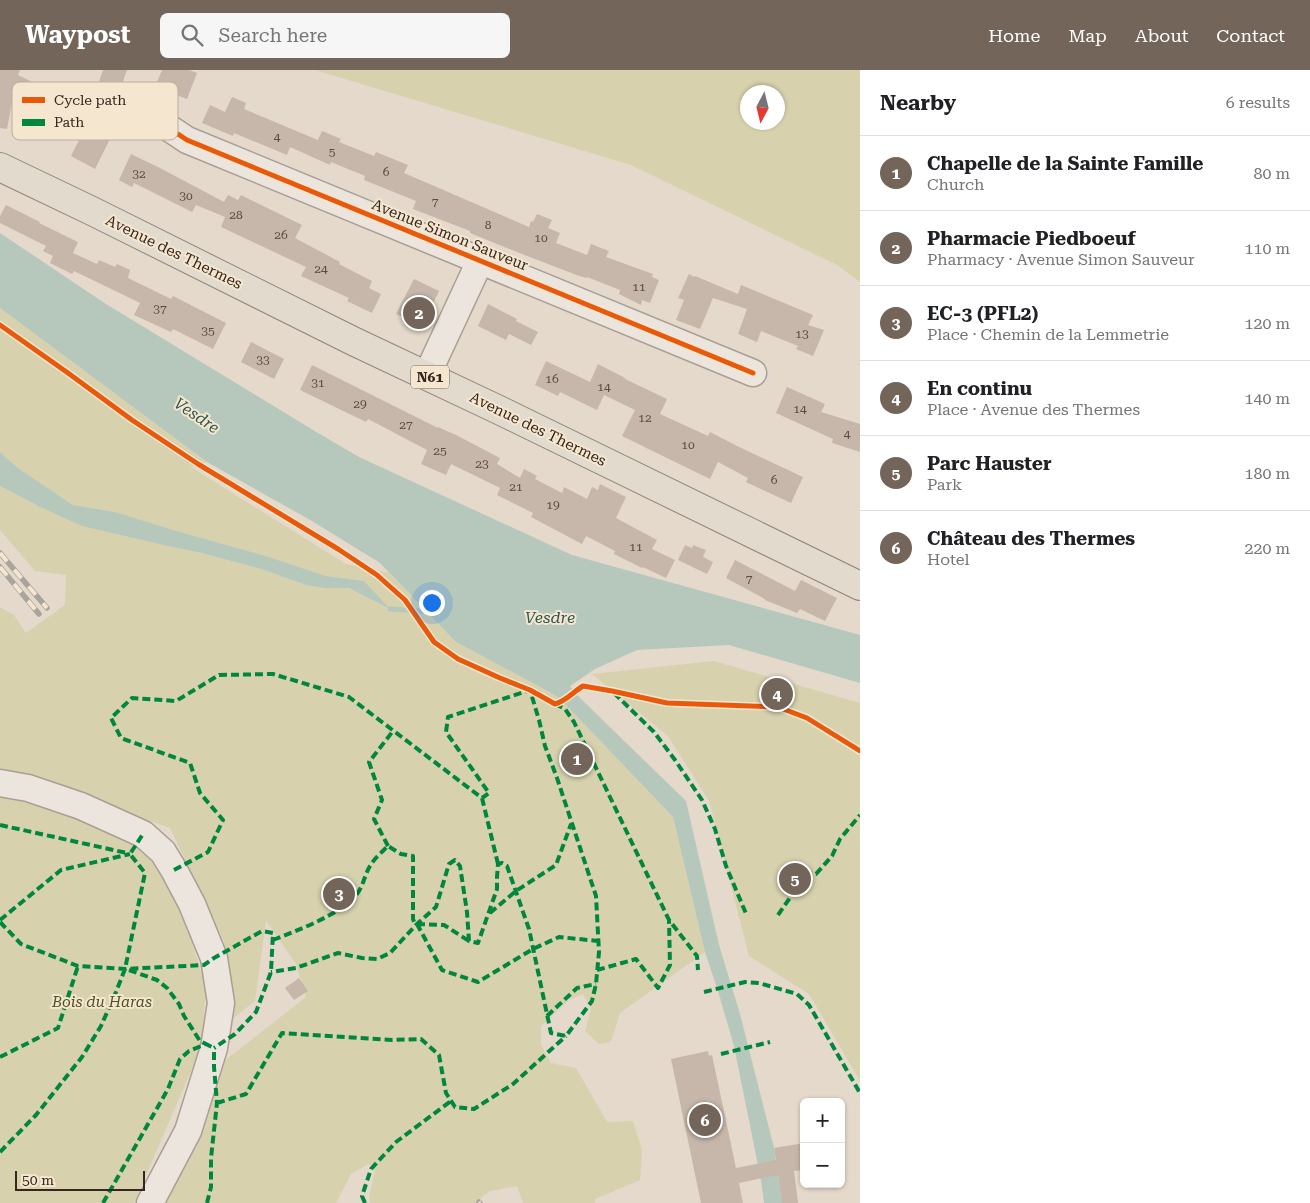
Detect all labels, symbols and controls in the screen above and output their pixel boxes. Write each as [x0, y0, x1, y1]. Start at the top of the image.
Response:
search box [160, 13, 510, 58]
text: Waypost [25, 21, 130, 49]
icon: search [178, 21, 206, 49]
text: Search here [218, 24, 327, 47]
text: Home [988, 25, 1040, 46]
text: Map [1068, 25, 1107, 46]
text: About [1135, 25, 1188, 46]
text: Contact [1216, 25, 1285, 46]
legend [12, 82, 178, 140]
north arrow [740, 85, 785, 130]
text: Nearby [880, 91, 956, 115]
text: Cycle path [54, 92, 126, 108]
text: 6 results [1226, 93, 1290, 112]
text: Path [54, 114, 84, 130]
house number: 4 [274, 130, 281, 144]
house number: 5 [329, 145, 336, 159]
text: Chapelle de la Sainte Famille [927, 152, 1203, 175]
text: 1 [892, 164, 900, 183]
text: 80 m [1253, 164, 1290, 183]
house number: 6 [383, 165, 390, 179]
house number: 32 [132, 167, 146, 181]
text: Church [927, 175, 984, 194]
house number: 30 [179, 189, 193, 203]
street label: Avenue Simon Sauveur [369, 195, 531, 275]
house number: 7 [432, 195, 439, 209]
house number: 28 [229, 208, 243, 222]
street label: Avenue des Thermes [103, 211, 245, 293]
house number: 8 [485, 218, 492, 232]
text: Pharmacie Piedboeuf [927, 227, 1136, 250]
house number: 26 [274, 228, 288, 242]
house number: 10 [534, 231, 548, 245]
text: 2 [892, 239, 900, 258]
text: 110 m [1244, 239, 1290, 258]
text: Pharmacy · Avenue Simon Sauveur [927, 250, 1195, 269]
house number: 24 [314, 262, 328, 276]
house number: 11 [632, 280, 646, 294]
pin: 2 [403, 294, 435, 332]
house number: 37 [153, 302, 167, 316]
text: EC-3 (PFL2) [927, 302, 1038, 325]
text: 3 [892, 314, 900, 333]
text: 120 m [1244, 314, 1290, 333]
house number: 35 [201, 324, 215, 338]
text: Place · Chemin de la Lemmetrie [927, 325, 1169, 344]
house number: 13 [795, 327, 809, 341]
house number: 33 [256, 353, 270, 367]
road number: N61 [411, 366, 449, 388]
house number: 16 [545, 372, 559, 386]
house number: 31 [311, 376, 325, 390]
text: En continu [927, 377, 1032, 400]
house number: 14 [597, 380, 611, 394]
street label: Avenue des Thermes [467, 388, 609, 470]
text: 4 [892, 389, 900, 408]
text: 140 m [1244, 389, 1290, 408]
water label: Vesdre [171, 394, 223, 437]
house number: 29 [353, 397, 367, 411]
text: Place · Avenue des Thermes [927, 400, 1140, 419]
house number: 14 [793, 402, 807, 416]
house number: 12 [638, 411, 652, 425]
house number: 27 [399, 418, 413, 432]
house number: 4 [844, 427, 851, 441]
house number: 10 [681, 438, 695, 452]
house number: 25 [433, 444, 447, 458]
text: Parc Hauster [927, 452, 1052, 475]
house number: 23 [475, 457, 489, 471]
text: 5 [892, 464, 900, 483]
text: 180 m [1244, 464, 1290, 483]
house number: 6 [771, 473, 778, 487]
text: Park [927, 475, 962, 494]
house number: 21 [509, 480, 523, 494]
house number: 19 [546, 498, 560, 512]
text: Château des Thermes [927, 527, 1135, 550]
text: 6 [892, 539, 900, 558]
text: 220 m [1244, 539, 1290, 558]
house number: 11 [629, 540, 643, 554]
text: Hotel [927, 550, 969, 569]
house number: 7 [746, 572, 753, 586]
your location [419, 590, 445, 616]
water label: Vesdre [525, 608, 575, 627]
pin: 4 [761, 675, 793, 713]
pin: 1 [561, 740, 593, 778]
pin: 5 [779, 860, 811, 898]
pin: 3 [323, 875, 355, 913]
park label: Bois du Haras [51, 993, 152, 1011]
map controls [800, 1098, 845, 1188]
button: + [800, 1098, 845, 1143]
pin: 6 [689, 1101, 721, 1139]
button: − [800, 1143, 845, 1188]
scale bar [15, 1168, 145, 1191]
text: 50 m [22, 1172, 54, 1188]

